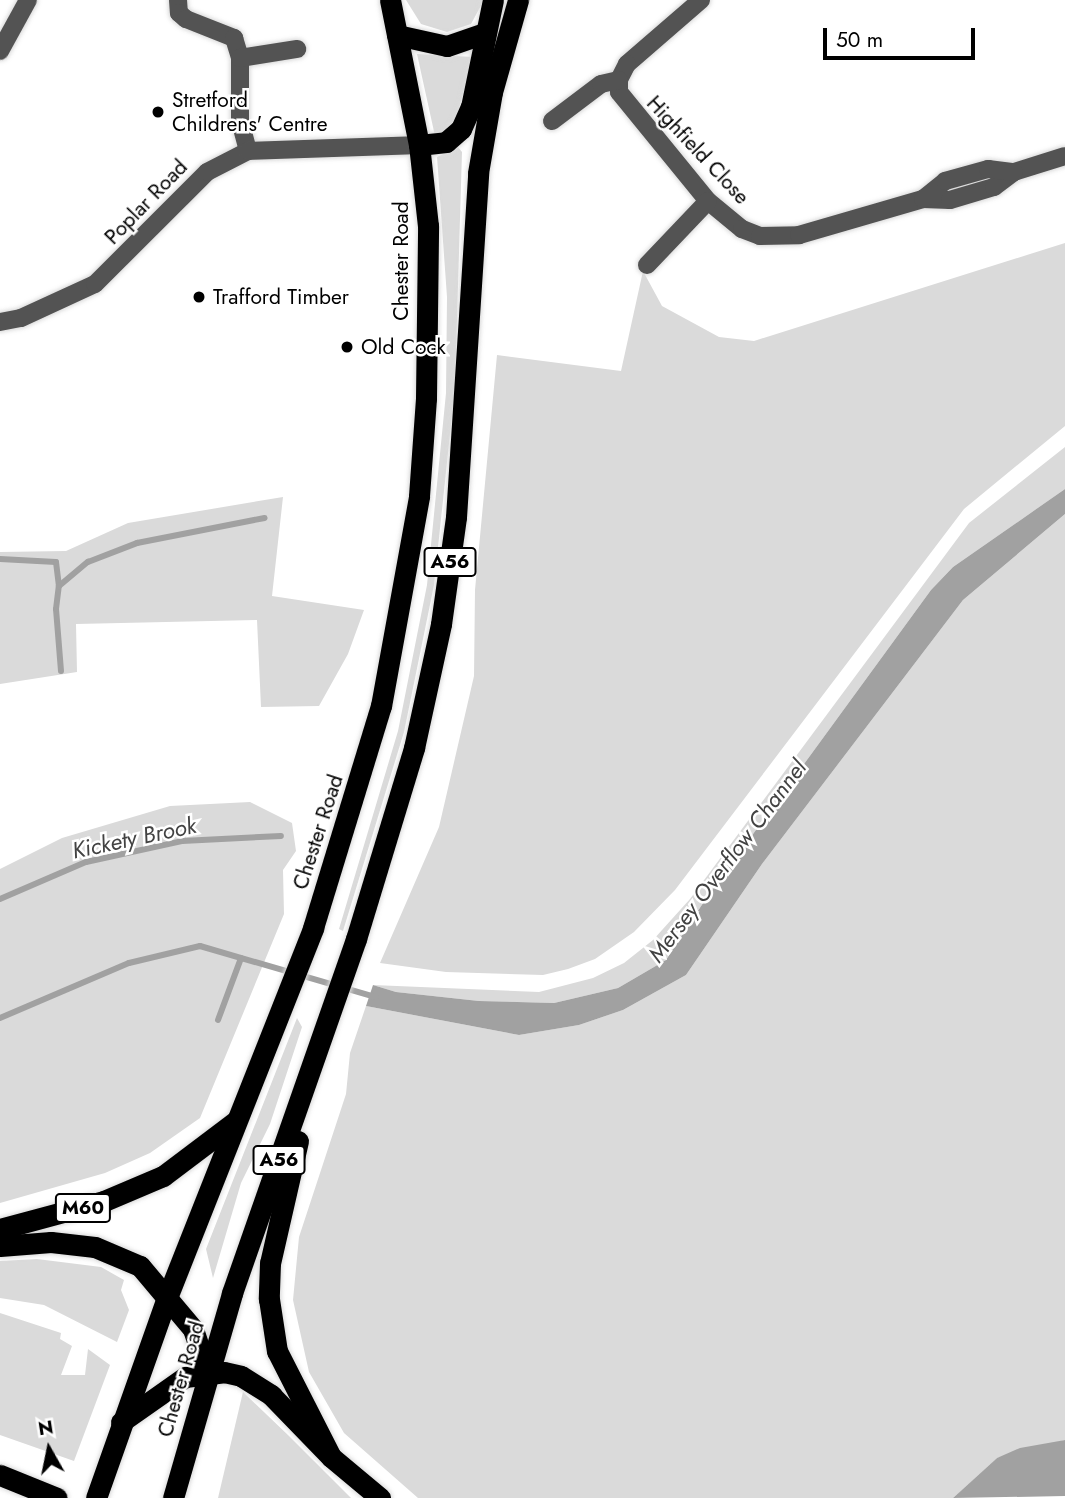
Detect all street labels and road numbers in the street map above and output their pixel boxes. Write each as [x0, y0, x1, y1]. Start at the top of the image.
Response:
street label: Highfield Close [641, 91, 755, 209]
street label: Poplar Road [99, 154, 193, 250]
street label: Chester Road [388, 201, 414, 321]
road number: A56 [422, 547, 478, 578]
street label: Chester Road [288, 771, 348, 893]
road number: A56 [251, 1144, 307, 1176]
road number: M60 [53, 1192, 113, 1224]
street label: Chester Road [152, 1318, 210, 1440]

